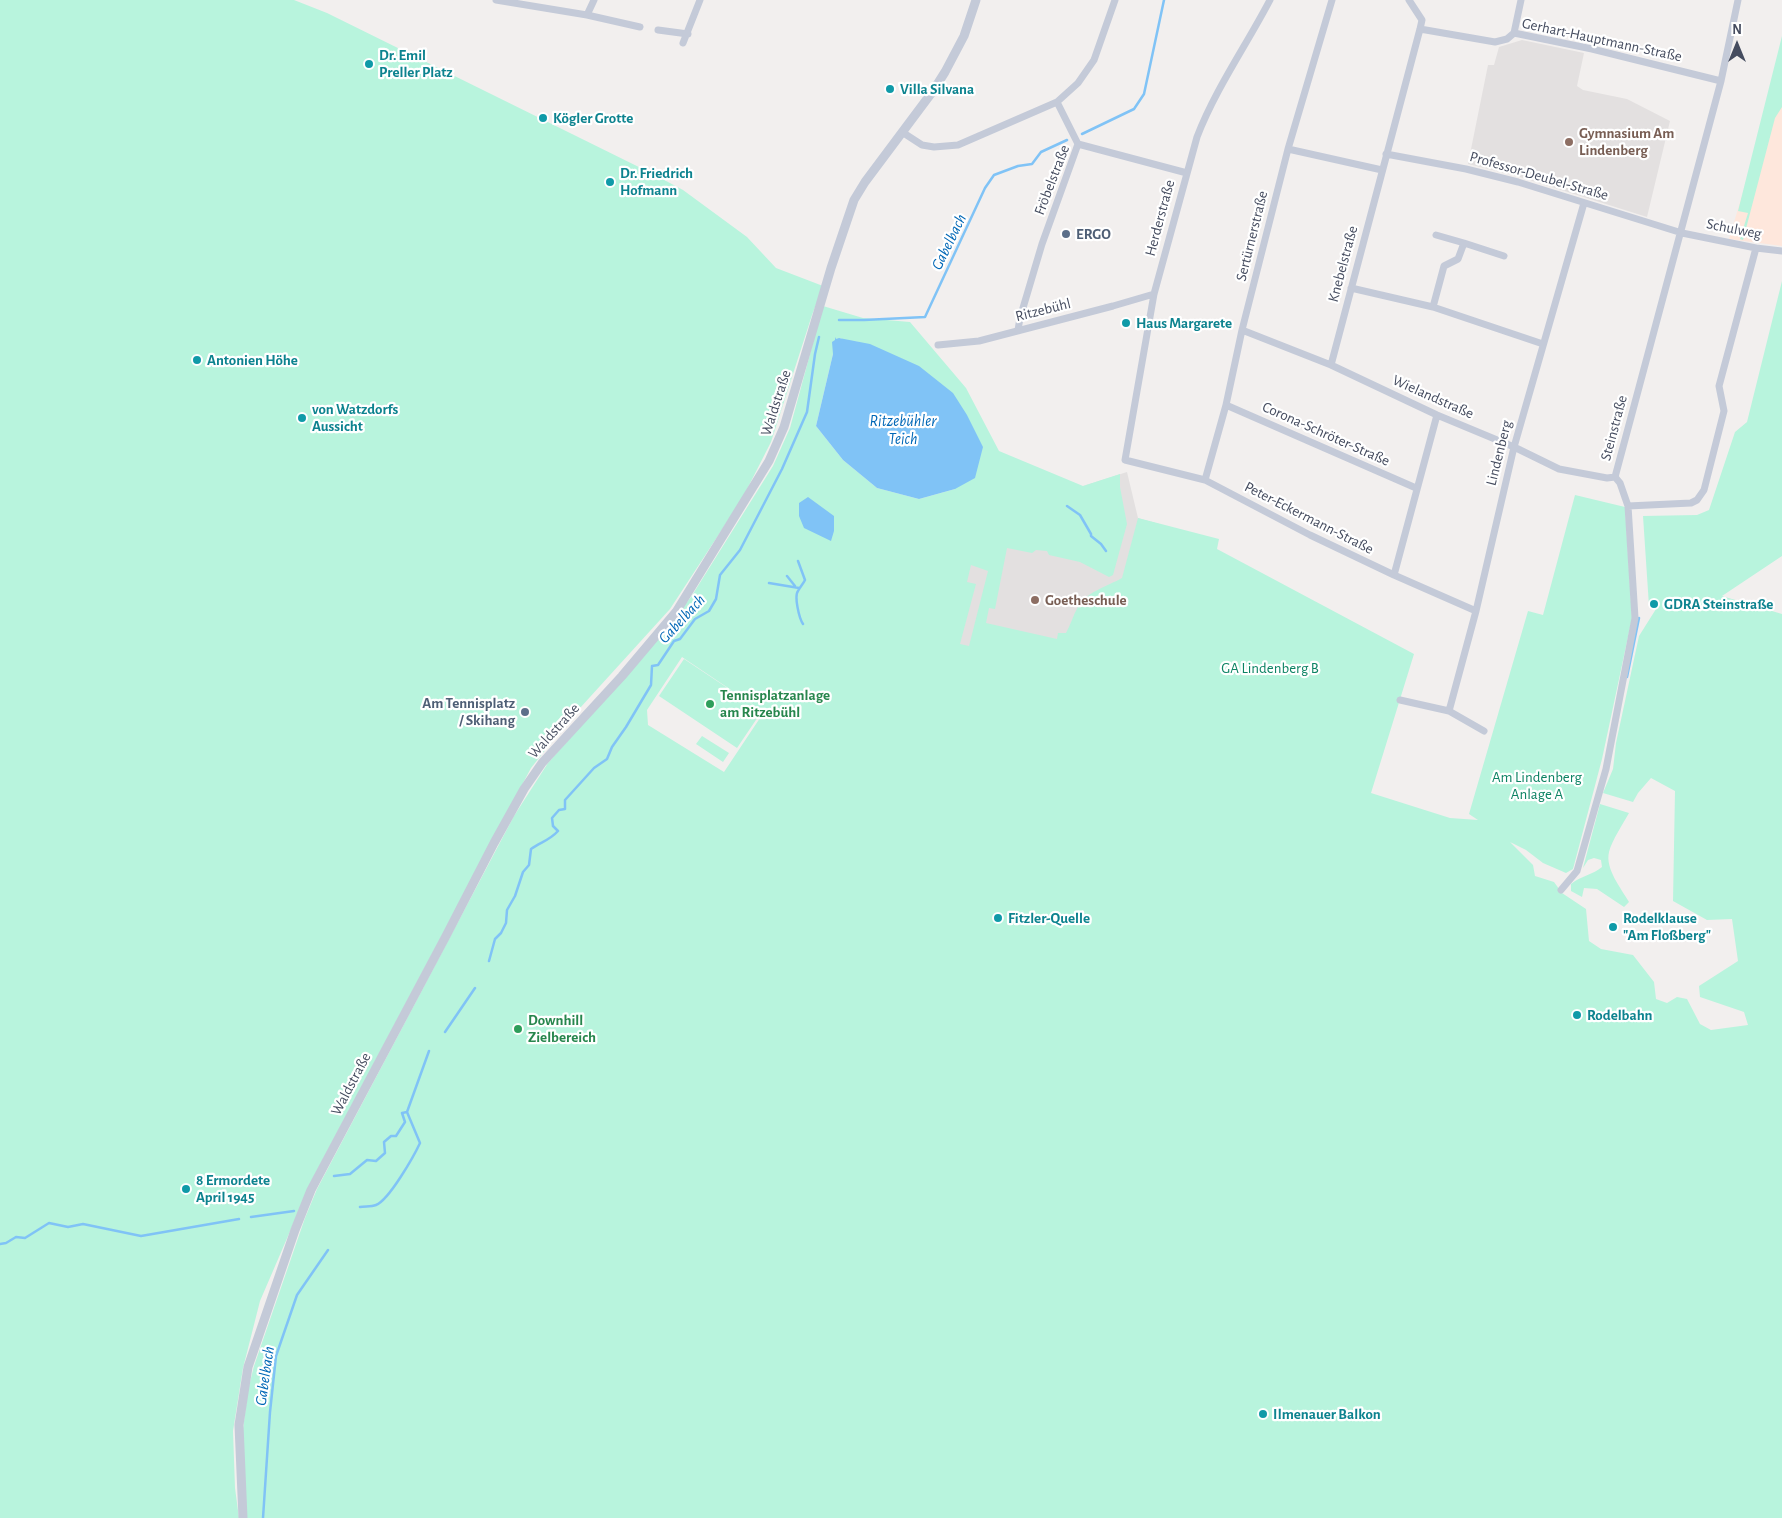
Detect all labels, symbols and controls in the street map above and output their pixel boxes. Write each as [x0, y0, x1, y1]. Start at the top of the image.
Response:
street label: Gerhart-Hauptmann-Straße [1520, 14, 1684, 66]
north arrow [1712, 20, 1762, 70]
text: N [1732, 23, 1742, 37]
place label: Dr. Emil Preller Platz [379, 46, 453, 81]
marker: Dr. Emil Preller Platz [363, 58, 375, 70]
place label: Villa Silvana [900, 80, 974, 98]
marker: Villa Silvana [884, 83, 896, 95]
place label: Kögler Grotte [553, 109, 633, 127]
marker: Kögler Grotte [537, 112, 549, 124]
place label: Gymnasium Am Lindenberg [1579, 124, 1674, 159]
marker: Gymnasium Am Lindenberg [1563, 136, 1575, 148]
street label: Fröbelstraße [1030, 142, 1074, 218]
street label: Professor-Deubel-Straße [1468, 148, 1610, 204]
place label: Dr. Friedrich Hofmann [620, 164, 693, 199]
marker: Dr. Friedrich Hofmann [604, 176, 616, 188]
street label: Herderstraße [1141, 178, 1179, 258]
street label: Sertürnerstraße [1232, 189, 1272, 283]
water label: Gabelbach [927, 211, 971, 273]
street label: Schulweg [1705, 215, 1763, 243]
street label: Knebelstraße [1324, 224, 1362, 304]
place label: ERGO [1076, 225, 1111, 243]
marker: ERGO [1060, 228, 1072, 240]
street label: Ritzebühl [1013, 294, 1073, 326]
place label: Haus Margarete [1136, 314, 1232, 332]
marker: Haus Margarete [1120, 317, 1132, 329]
place label: Antonien Höhe [207, 351, 298, 369]
marker: Antonien Höhe [191, 354, 203, 366]
street label: Waldstraße [757, 368, 795, 438]
street label: Wielandstraße [1390, 371, 1476, 423]
street label: Steinstraße [1597, 393, 1631, 463]
street label: Corona-Schröter-Straße [1259, 398, 1393, 470]
place label: von Watzdorfs Aussicht [312, 400, 398, 435]
water label: Ritzebühler Teich [869, 411, 937, 449]
marker: von Watzdorfs Aussicht [296, 412, 308, 424]
street label: Lindenberg [1482, 418, 1516, 488]
street label: Peter-Eckermann-Straße [1241, 478, 1377, 558]
water label: Gabelbach [655, 591, 709, 647]
place label: Goetheschule [1045, 591, 1127, 609]
marker: Goetheschule [1029, 594, 1041, 606]
place label: GDRA Steinstraße [1664, 595, 1773, 613]
marker: GDRA Steinstraße [1648, 598, 1660, 610]
park label: GA Lindenberg B [1221, 659, 1319, 677]
place label: Tennisplatzanlage am Ritzebühl [720, 686, 830, 721]
place label: Am Tennisplatz / Skihang [422, 694, 515, 729]
marker: Tennisplatzanlage am Ritzebühl [704, 698, 716, 710]
street label: Waldstraße [525, 700, 583, 762]
marker: Am Tennisplatz / Skihang [519, 706, 531, 718]
park label: Am Lindenberg Anlage A [1492, 768, 1582, 803]
place label: Fitzler-Quelle [1008, 909, 1090, 927]
place label: Rodelklause "Am Floßberg" [1623, 909, 1711, 944]
marker: Fitzler-Quelle [992, 912, 1004, 924]
marker: Rodelklause "Am Floßberg" [1607, 921, 1619, 933]
place label: Rodelbahn [1587, 1006, 1653, 1024]
marker: Rodelbahn [1571, 1009, 1583, 1021]
place label: Downhill Zielbereich [528, 1011, 596, 1046]
marker: Downhill Zielbereich [512, 1023, 524, 1035]
street label: Waldstraße [327, 1050, 375, 1118]
place label: 8 Ermordete April 1945 [196, 1171, 270, 1206]
marker: 8 Ermordete April 1945 [180, 1183, 192, 1195]
water label: Gabelbach [251, 1345, 279, 1407]
place label: Ilmenauer Balkon [1273, 1405, 1381, 1423]
marker: Ilmenauer Balkon [1257, 1408, 1269, 1420]

